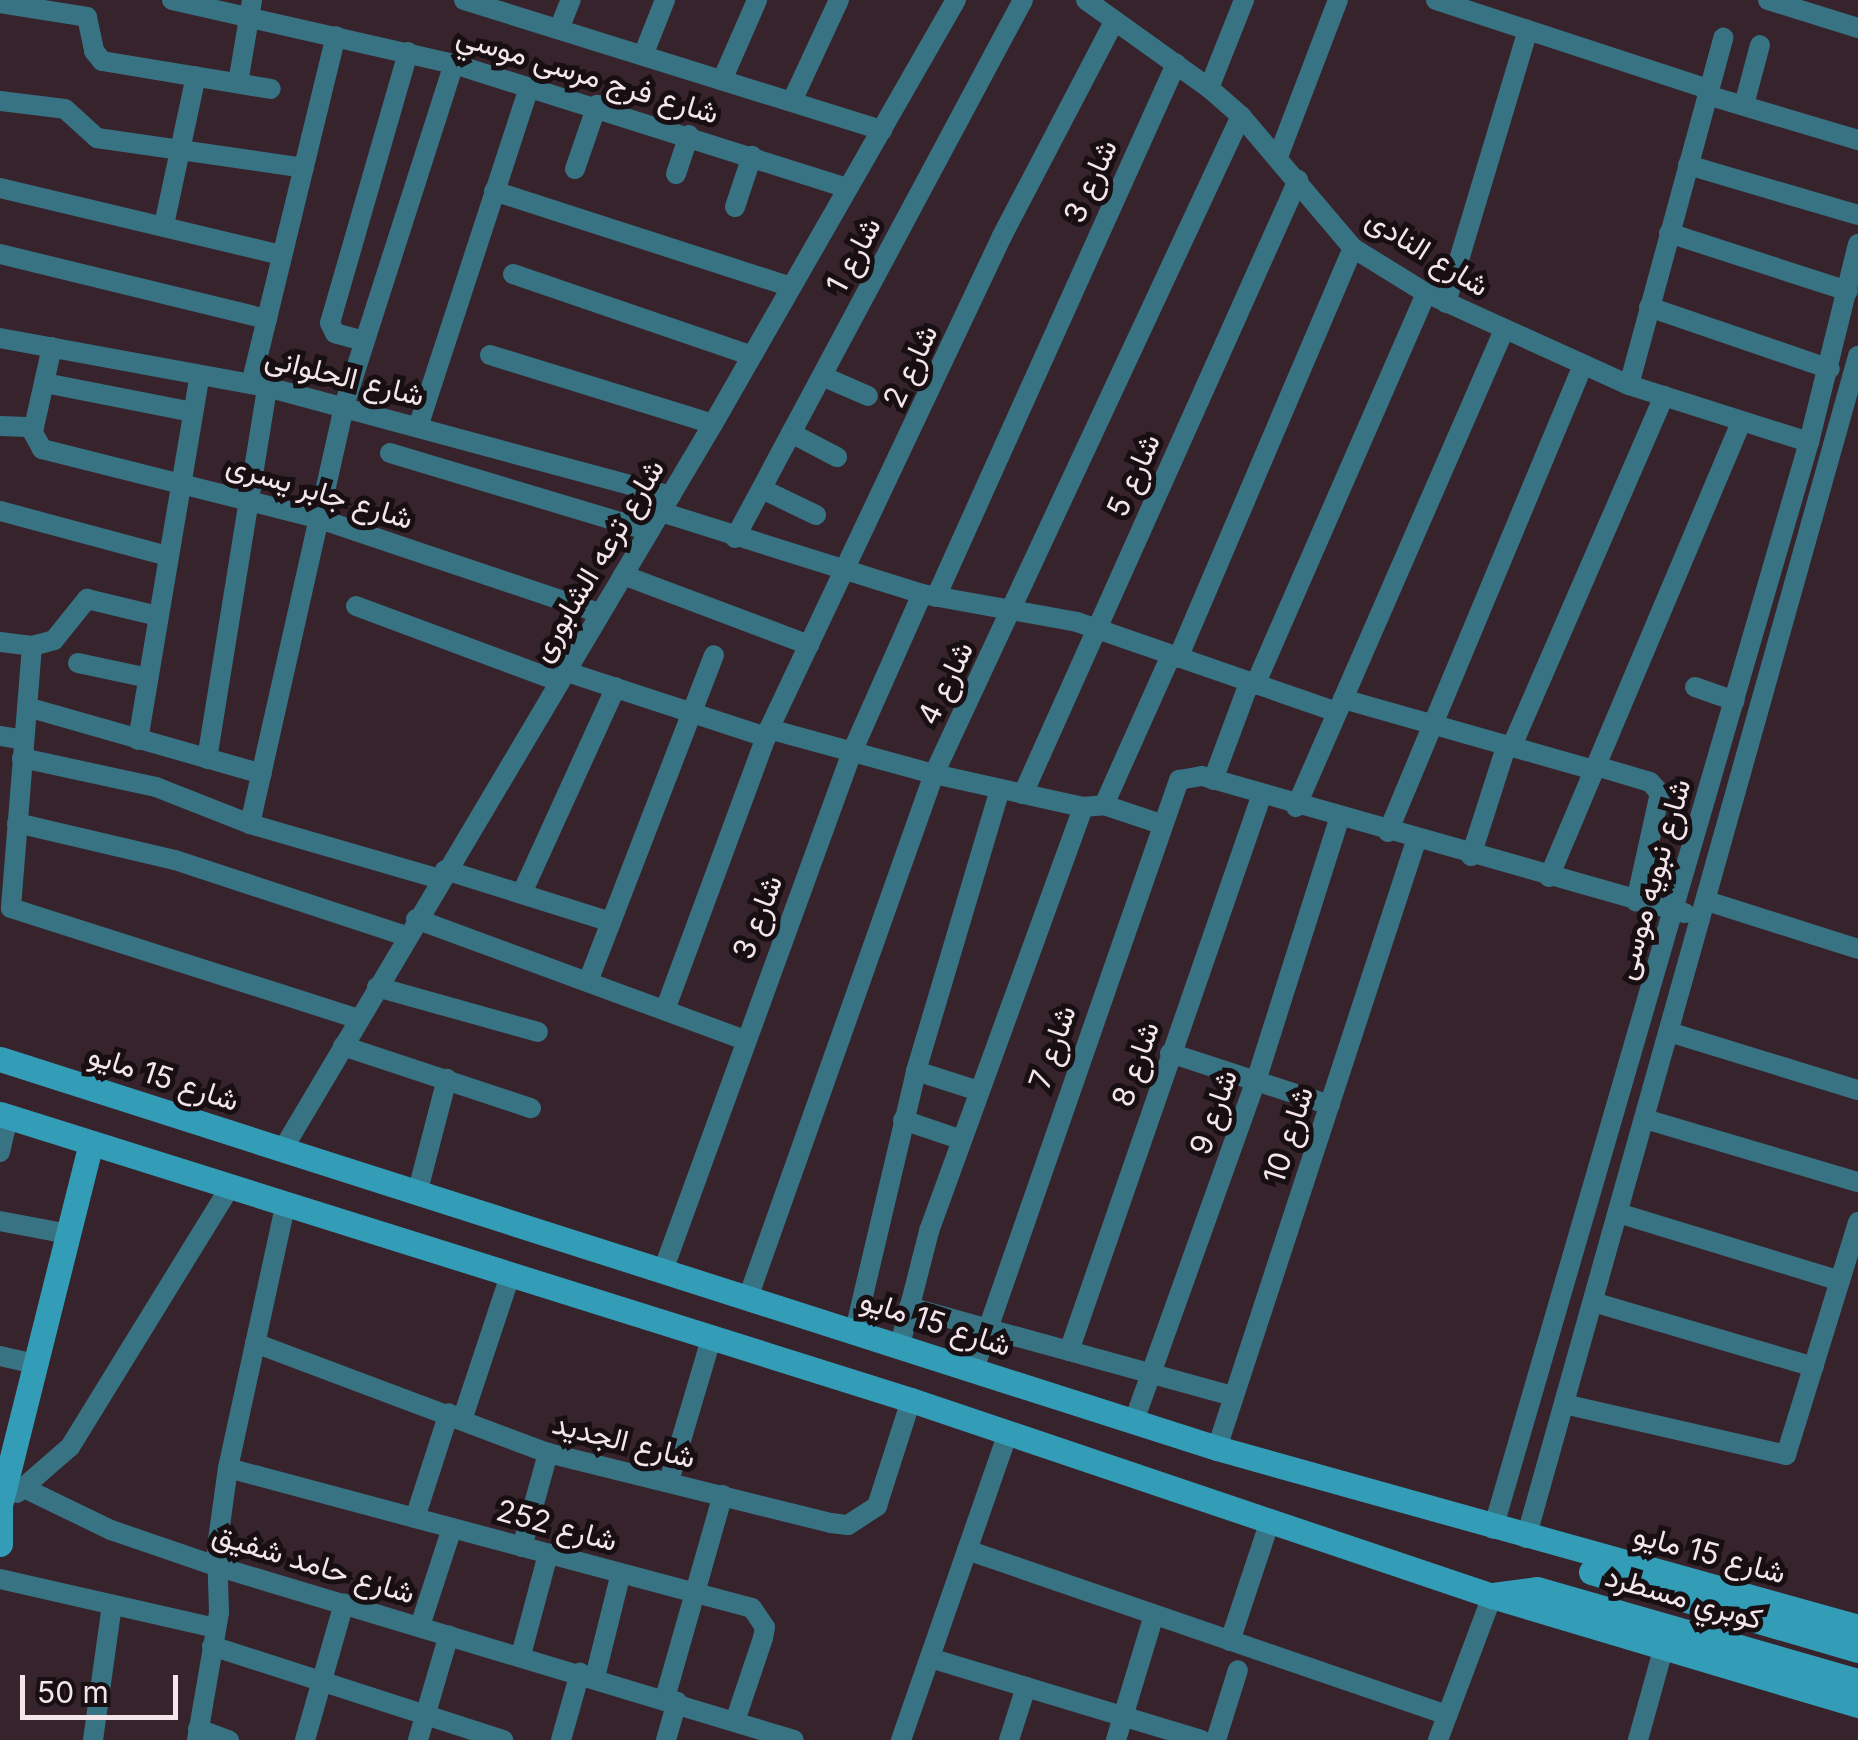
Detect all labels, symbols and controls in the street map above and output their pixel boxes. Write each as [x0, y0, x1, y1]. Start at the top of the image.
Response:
street label: شارع فرج مرسى موسي [453, 17, 723, 131]
street label: شارع 3 [1056, 134, 1124, 228]
street label: شارع النادى [1360, 200, 1496, 304]
street label: شارع 1 [818, 211, 888, 299]
street label: شارع 2 [875, 319, 945, 413]
street label: شارع الحلوانى [262, 339, 428, 413]
street label: شارع 5 [1099, 428, 1167, 522]
street label: شارع جابر يسرى [222, 446, 418, 536]
street label: شارع ترعه الشابورى [523, 452, 671, 668]
street label: شارع 4 [909, 635, 981, 731]
street label: شارع نبويه موسى [1606, 775, 1698, 983]
street label: شارع 3 [725, 870, 789, 964]
street label: شارع 7 [1021, 1001, 1083, 1093]
street label: شارع 8 [1104, 1017, 1166, 1111]
street label: شارع 15 مايو [84, 1036, 244, 1118]
street label: شارع 9 [1182, 1065, 1244, 1159]
street label: شارع 10 [1255, 1082, 1321, 1188]
street label: شارع 15 مايو [856, 1281, 1016, 1363]
street label: شارع الجديد [549, 1405, 699, 1475]
street label: شارع 252 [493, 1492, 621, 1558]
street label: شارع حامد شفيق [208, 1515, 420, 1611]
street label: شارع 15 مايو [1630, 1515, 1790, 1591]
street label: كوبري مسطرد [1601, 1557, 1767, 1637]
scale bar [25, 1655, 182, 1717]
text: 50 m [37, 1674, 109, 1710]

